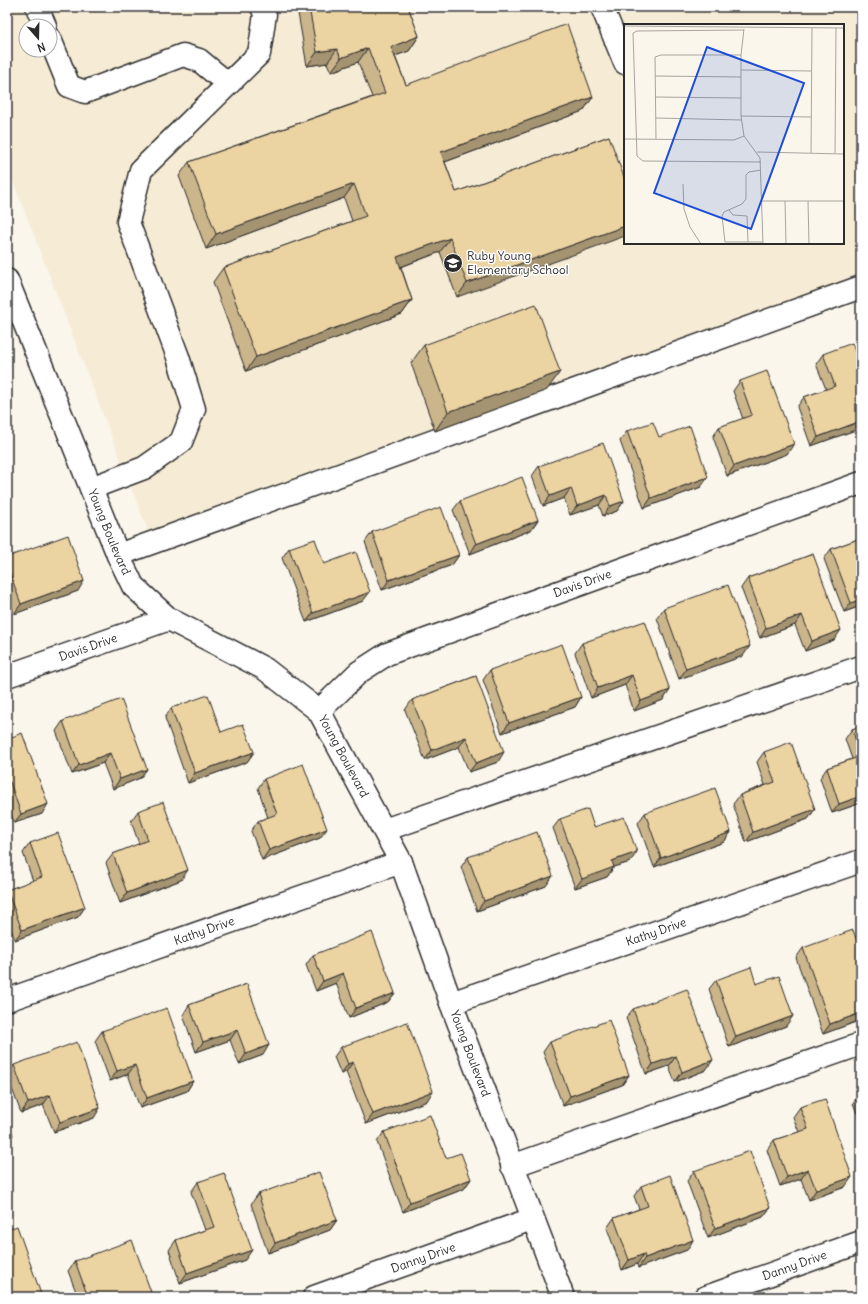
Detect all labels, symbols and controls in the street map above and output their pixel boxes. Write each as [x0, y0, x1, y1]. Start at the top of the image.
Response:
north arrow [18, 18, 58, 58]
inset map [624, 24, 844, 244]
text: N [35, 40, 47, 55]
place label: Ruby Young Elementary School [467, 248, 568, 277]
school or university icon: Ruby Young Elementary School [442, 252, 464, 274]
street label: Young Boulevard [85, 487, 134, 577]
street label: Davis Drive [551, 566, 613, 600]
street label: Davis Drive [57, 630, 119, 664]
street label: Young Boulevard [316, 712, 372, 800]
street label: Kathy Drive [172, 913, 236, 948]
street label: Kathy Drive [624, 914, 688, 949]
street label: Young Boulevard [447, 1008, 494, 1099]
street label: Danny Drive [389, 1239, 457, 1276]
street label: Danny Drive [760, 1247, 829, 1283]

